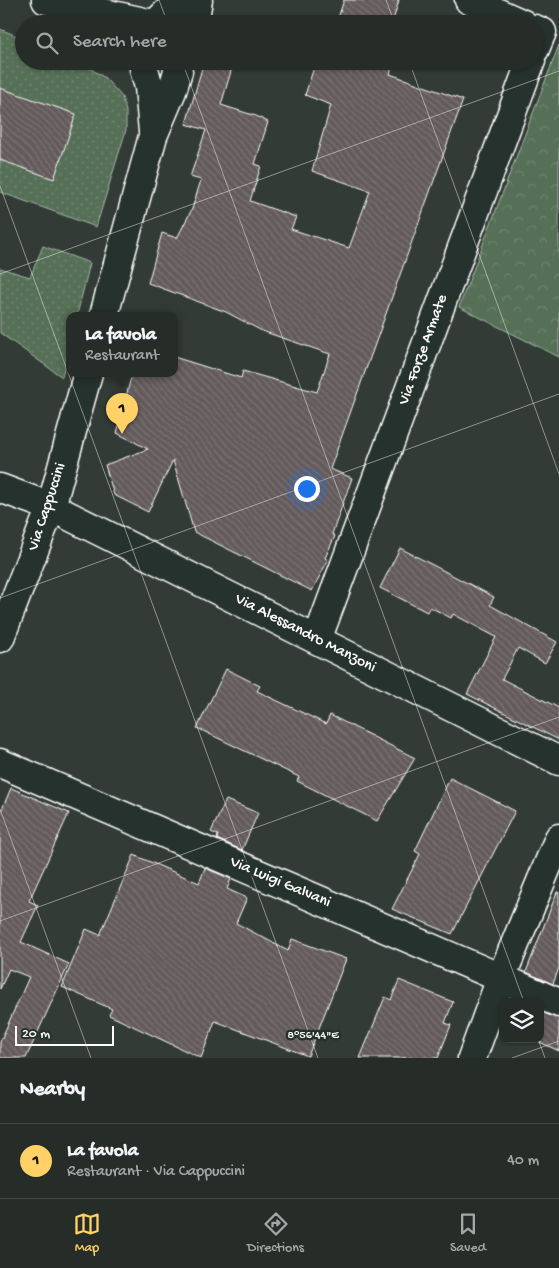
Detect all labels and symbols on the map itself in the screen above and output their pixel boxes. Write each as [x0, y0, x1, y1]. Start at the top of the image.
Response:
street label: Via Forze Armate [395, 291, 453, 409]
pin: 1 [106, 393, 138, 434]
street label: Via Cappuccini [25, 461, 71, 554]
your location [294, 476, 320, 502]
street label: Via Alessandro Manzoni [230, 590, 379, 678]
street label: Via Luigi Galvani [226, 853, 333, 913]
scale bar [15, 1023, 114, 1046]
text: 8°56'44"E [287, 1029, 339, 1043]

